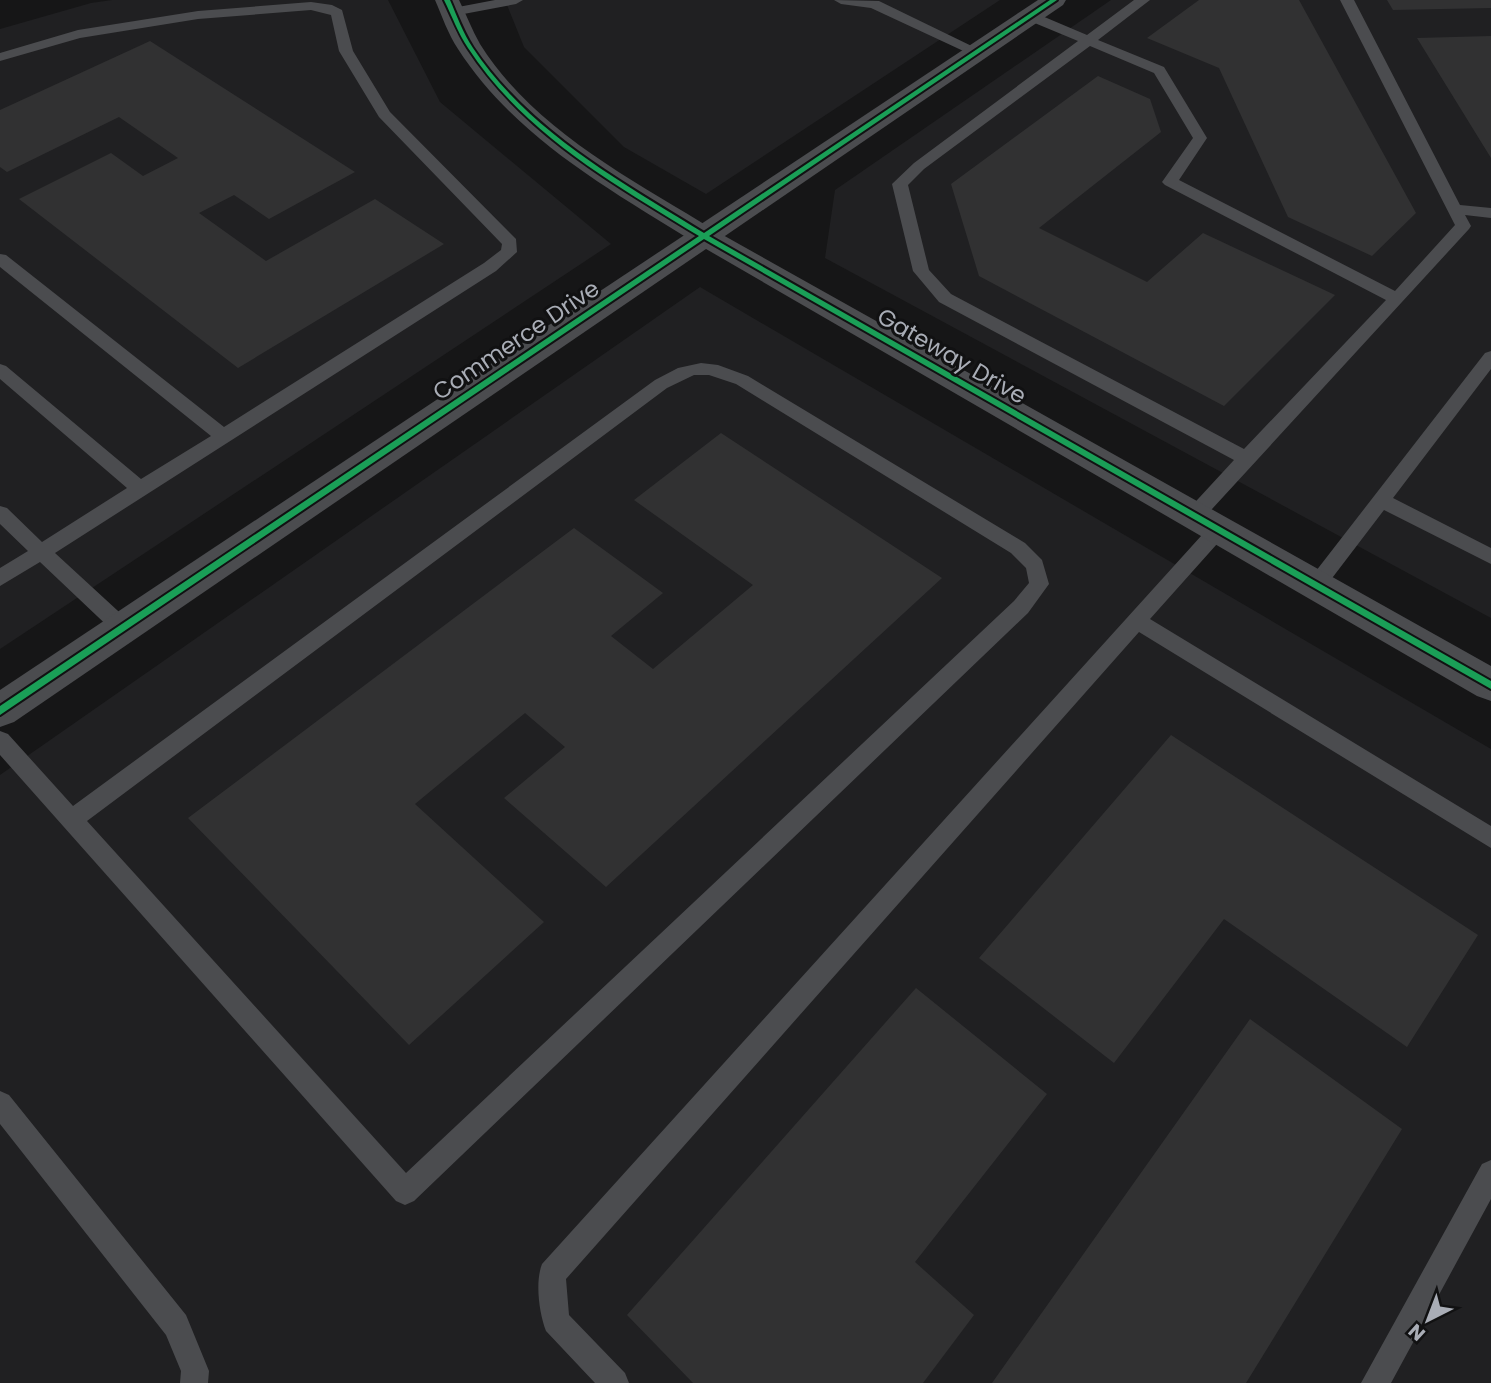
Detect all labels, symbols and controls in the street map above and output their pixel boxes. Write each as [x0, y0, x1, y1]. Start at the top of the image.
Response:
street label: Commerce Drive [426, 272, 606, 408]
street label: Gateway Drive [872, 300, 1032, 412]
north arrow [1393, 1285, 1463, 1355]
text: N [1403, 1317, 1431, 1347]

